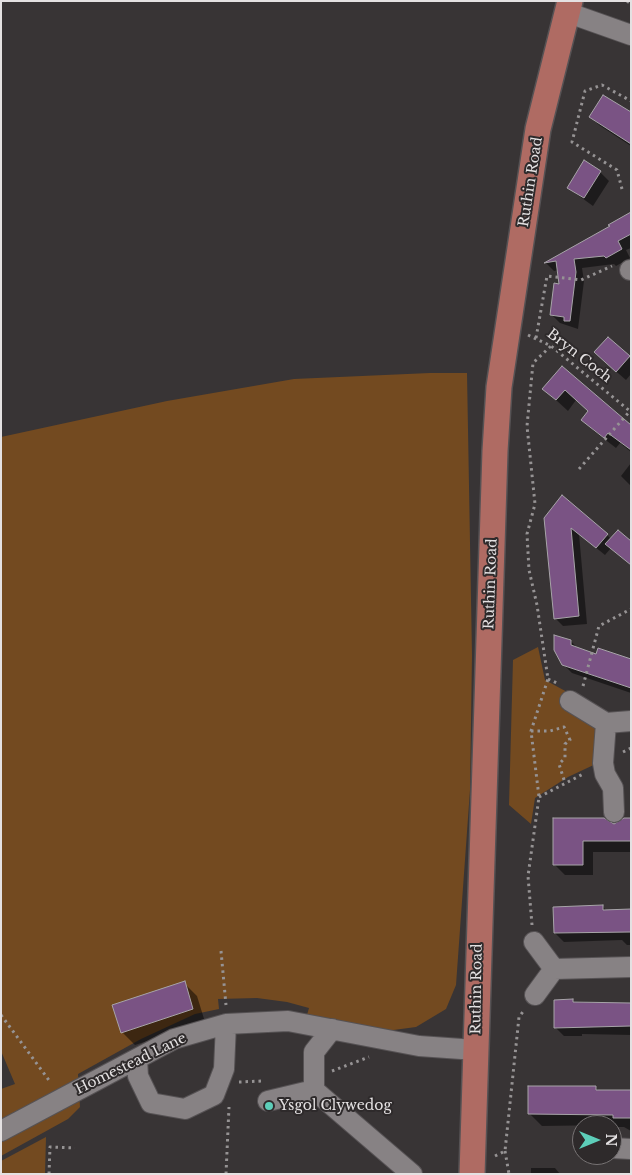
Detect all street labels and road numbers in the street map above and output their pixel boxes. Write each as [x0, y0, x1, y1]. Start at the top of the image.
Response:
street label: Ruthin Road [516, 136, 546, 228]
street label: Bryn Coch [543, 326, 615, 386]
street label: Ruthin Road [481, 538, 501, 630]
street label: Ruthin Road [468, 943, 486, 1035]
street label: Homestead Lane [73, 1030, 189, 1098]

